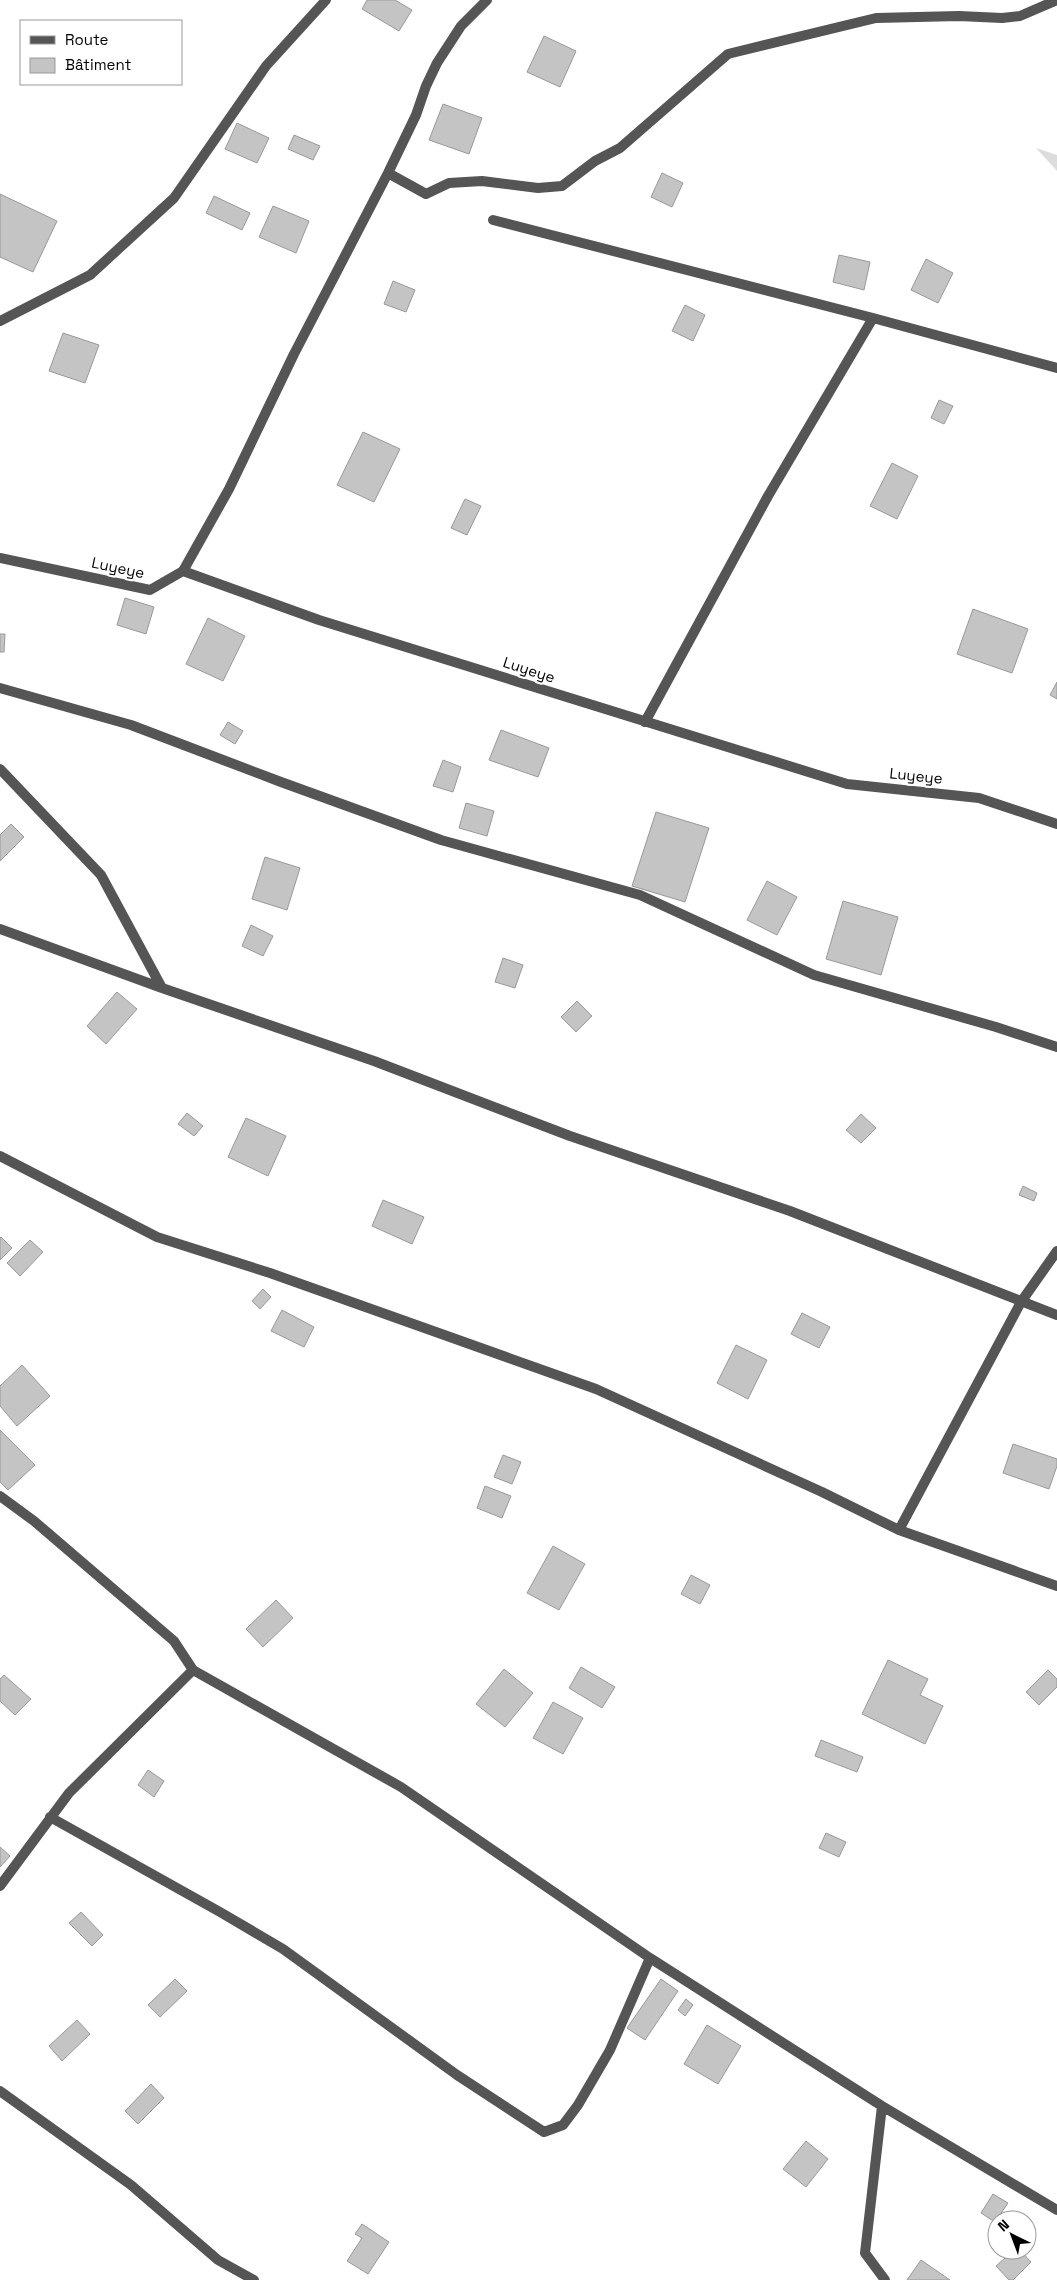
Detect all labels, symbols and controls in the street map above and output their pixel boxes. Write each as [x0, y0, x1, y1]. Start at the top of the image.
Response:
legend [20, 20, 182, 85]
text: Route [65, 30, 109, 49]
text: Bâtiment [65, 55, 131, 74]
street label: Luyeye [90, 553, 146, 582]
street label: Luyeye [501, 652, 558, 687]
street label: Luyeye [888, 763, 944, 788]
north arrow [987, 2210, 1037, 2260]
text: N [994, 2216, 1013, 2235]

